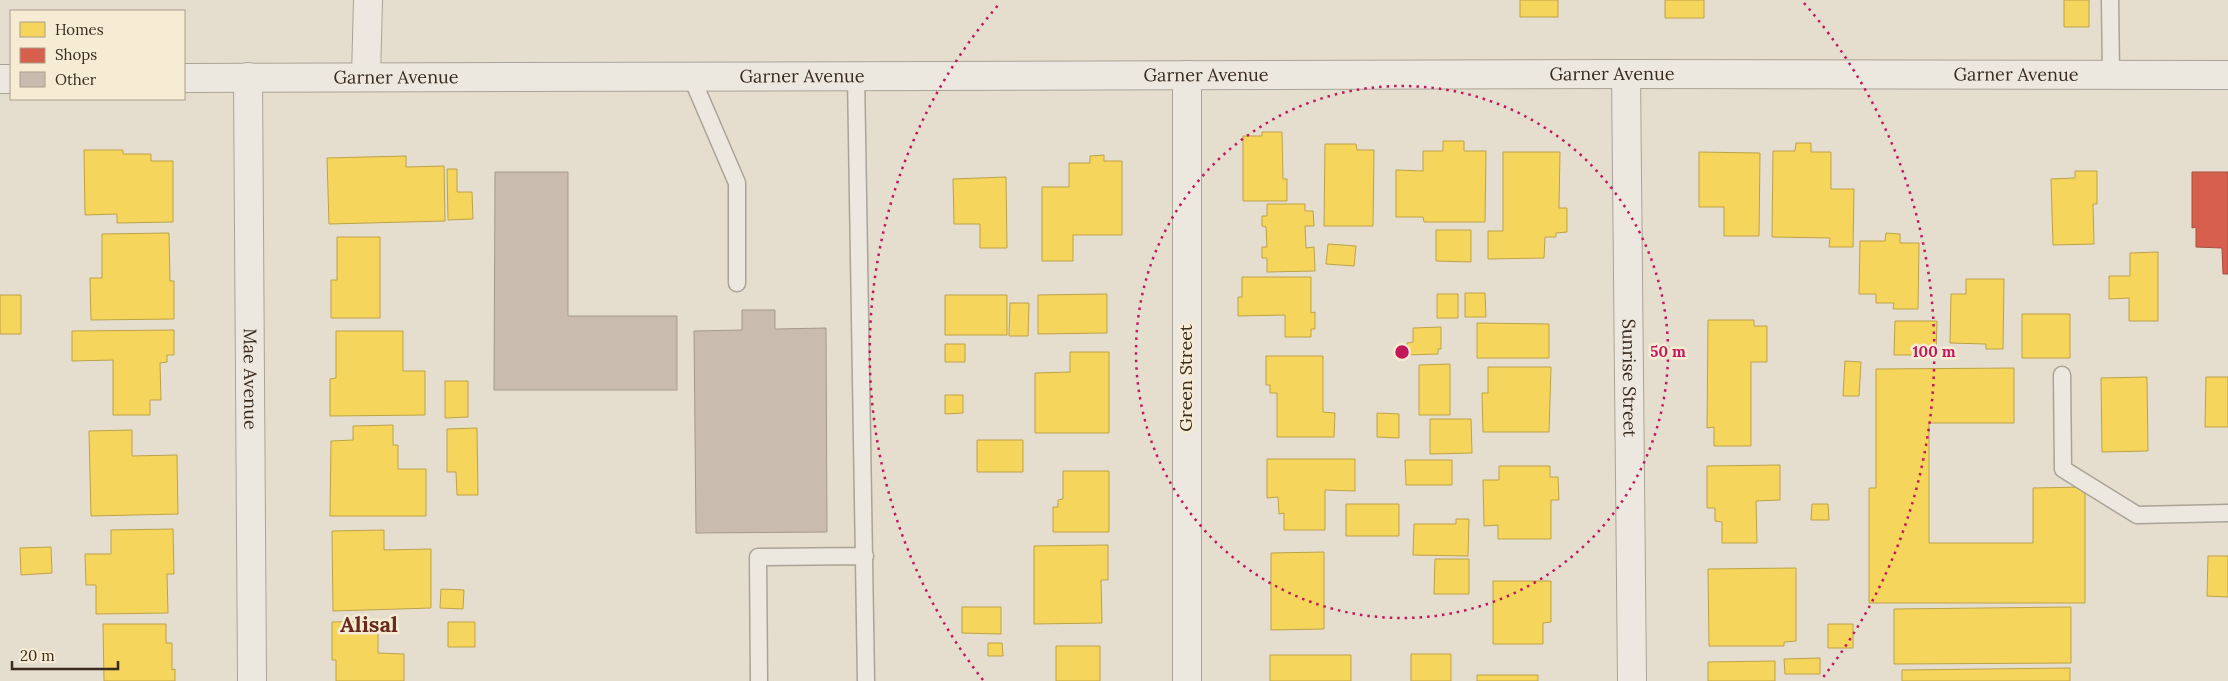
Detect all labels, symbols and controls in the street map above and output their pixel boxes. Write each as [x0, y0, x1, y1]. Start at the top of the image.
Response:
legend [10, 10, 185, 100]
text: Homes [55, 20, 104, 39]
text: Shops [55, 45, 97, 64]
street label: Garner Avenue [1549, 62, 1675, 85]
street label: Garner Avenue [1143, 63, 1269, 86]
street label: Garner Avenue [1953, 63, 2079, 86]
street label: Garner Avenue [739, 64, 865, 87]
street label: Garner Avenue [333, 65, 459, 89]
text: Other [55, 70, 97, 89]
street label: Sunrise Street [1617, 319, 1642, 437]
street label: Green Street [1174, 324, 1197, 432]
street label: Mae Avenue [239, 328, 262, 430]
text: 50 m [1650, 342, 1686, 361]
text: 100 m [1913, 342, 1956, 361]
centre of rings [1393, 343, 1411, 361]
district label: Alisal [340, 610, 398, 638]
scale bar [12, 638, 119, 670]
text: 20 m [20, 646, 55, 665]

